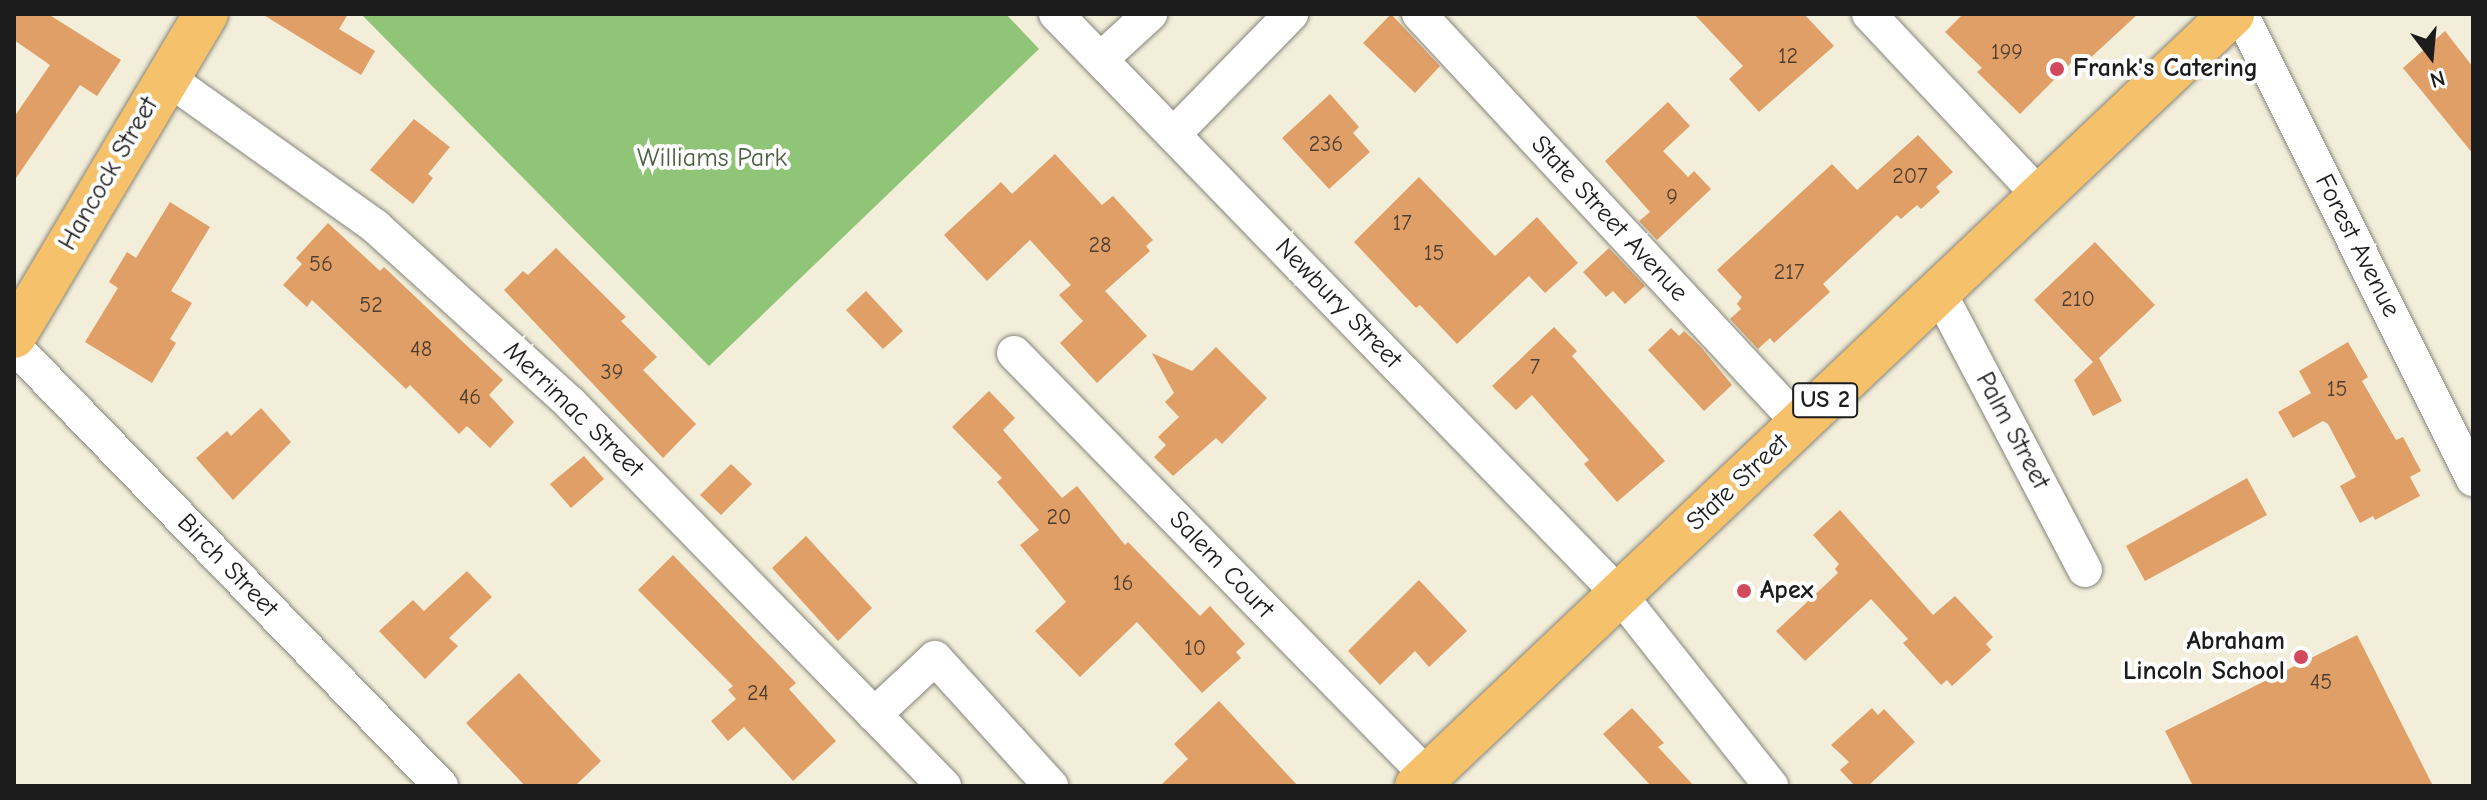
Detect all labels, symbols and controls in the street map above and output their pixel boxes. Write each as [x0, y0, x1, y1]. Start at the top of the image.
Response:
north arrow [2391, 16, 2471, 96]
house number: 199 [1991, 40, 2023, 66]
house number: 12 [1778, 44, 1798, 70]
place label: Frank's Catering [2073, 53, 2258, 85]
marker: Frank's Catering [2048, 60, 2066, 78]
text: N [2427, 65, 2448, 94]
street label: Hancock Street [53, 92, 165, 256]
street label: State Street Avenue [1524, 129, 1694, 309]
house number: 236 [1309, 132, 1343, 158]
park label: Williams Park [637, 143, 787, 175]
house number: 207 [1892, 164, 1928, 190]
street label: Forest Avenue [2308, 169, 2406, 323]
house number: 9 [1666, 185, 1678, 211]
house number: 17 [1392, 211, 1412, 237]
house number: 28 [1089, 233, 1111, 259]
street label: Newbury Street [1268, 233, 1408, 375]
house number: 15 [1424, 241, 1444, 267]
house number: 56 [309, 252, 333, 278]
house number: 217 [1774, 260, 1804, 286]
house number: 210 [2061, 287, 2095, 313]
house number: 52 [359, 293, 383, 319]
street label: Merrimac Street [496, 335, 650, 485]
house number: 48 [410, 337, 432, 363]
house number: 7 [1530, 355, 1540, 381]
house number: 39 [601, 360, 623, 386]
street label: Palm Street [1968, 367, 2056, 495]
house number: 15 [2327, 377, 2347, 403]
road number: US 2 [1791, 380, 1859, 420]
house number: 46 [459, 385, 481, 411]
street label: State Street [1681, 428, 1795, 538]
house number: 20 [1047, 505, 1071, 531]
street label: Salem Court [1162, 505, 1280, 625]
street label: Birch Street [170, 508, 284, 624]
house number: 16 [1113, 571, 1133, 597]
place label: Apex [1760, 575, 1813, 607]
marker: Apex [1735, 582, 1753, 600]
place label: Abraham Lincoln School [2123, 626, 2285, 688]
house number: 10 [1184, 636, 1206, 662]
marker: Abraham Lincoln School [2292, 648, 2310, 666]
house number: 45 [2310, 670, 2332, 696]
house number: 24 [747, 681, 769, 707]

